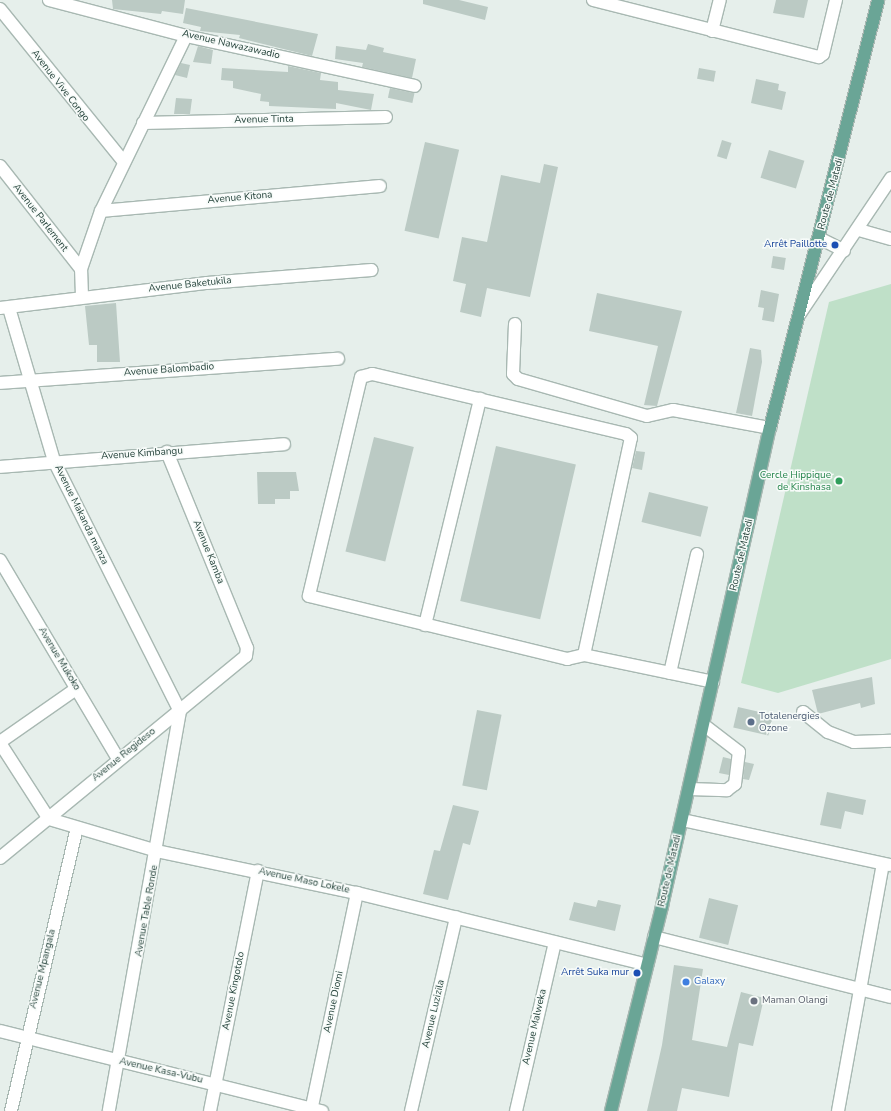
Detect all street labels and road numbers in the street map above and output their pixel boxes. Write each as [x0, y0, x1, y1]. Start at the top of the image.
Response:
street label: Avenue Nawazawadio [181, 28, 281, 62]
street label: Avenue Vive Congo [28, 48, 92, 124]
street label: Avenue Tinta [234, 113, 294, 127]
street label: Route de Matadi [816, 157, 846, 231]
street label: Avenue Parlement [10, 182, 70, 254]
street label: Avenue Kitona [207, 189, 273, 207]
street label: Avenue Baketukila [148, 275, 232, 295]
street label: Avenue Balombadio [123, 361, 215, 379]
street label: Avenue Kimbangu [101, 445, 183, 463]
street label: Avenue Makanda manza [52, 463, 110, 567]
street label: Avenue Kamba [190, 518, 226, 586]
street label: Route de Matadi [728, 518, 756, 592]
street label: Avenue Mukoko [35, 625, 83, 693]
street label: Avenue Regideso [90, 726, 158, 784]
street label: Route de Matadi [656, 834, 684, 908]
street label: Avenue Table Ronde [133, 864, 161, 958]
street label: Avenue Maso Lokele [257, 865, 351, 897]
street label: Avenue Mpangala [27, 928, 59, 1010]
street label: Avenue Kingotolo [221, 951, 247, 1031]
street label: Avenue Diomi [322, 970, 346, 1034]
street label: Avenue Luzizila [420, 979, 448, 1049]
street label: Avenue Malweka [520, 988, 550, 1066]
street label: Avenue Kasa-Vubu [118, 1056, 204, 1086]

